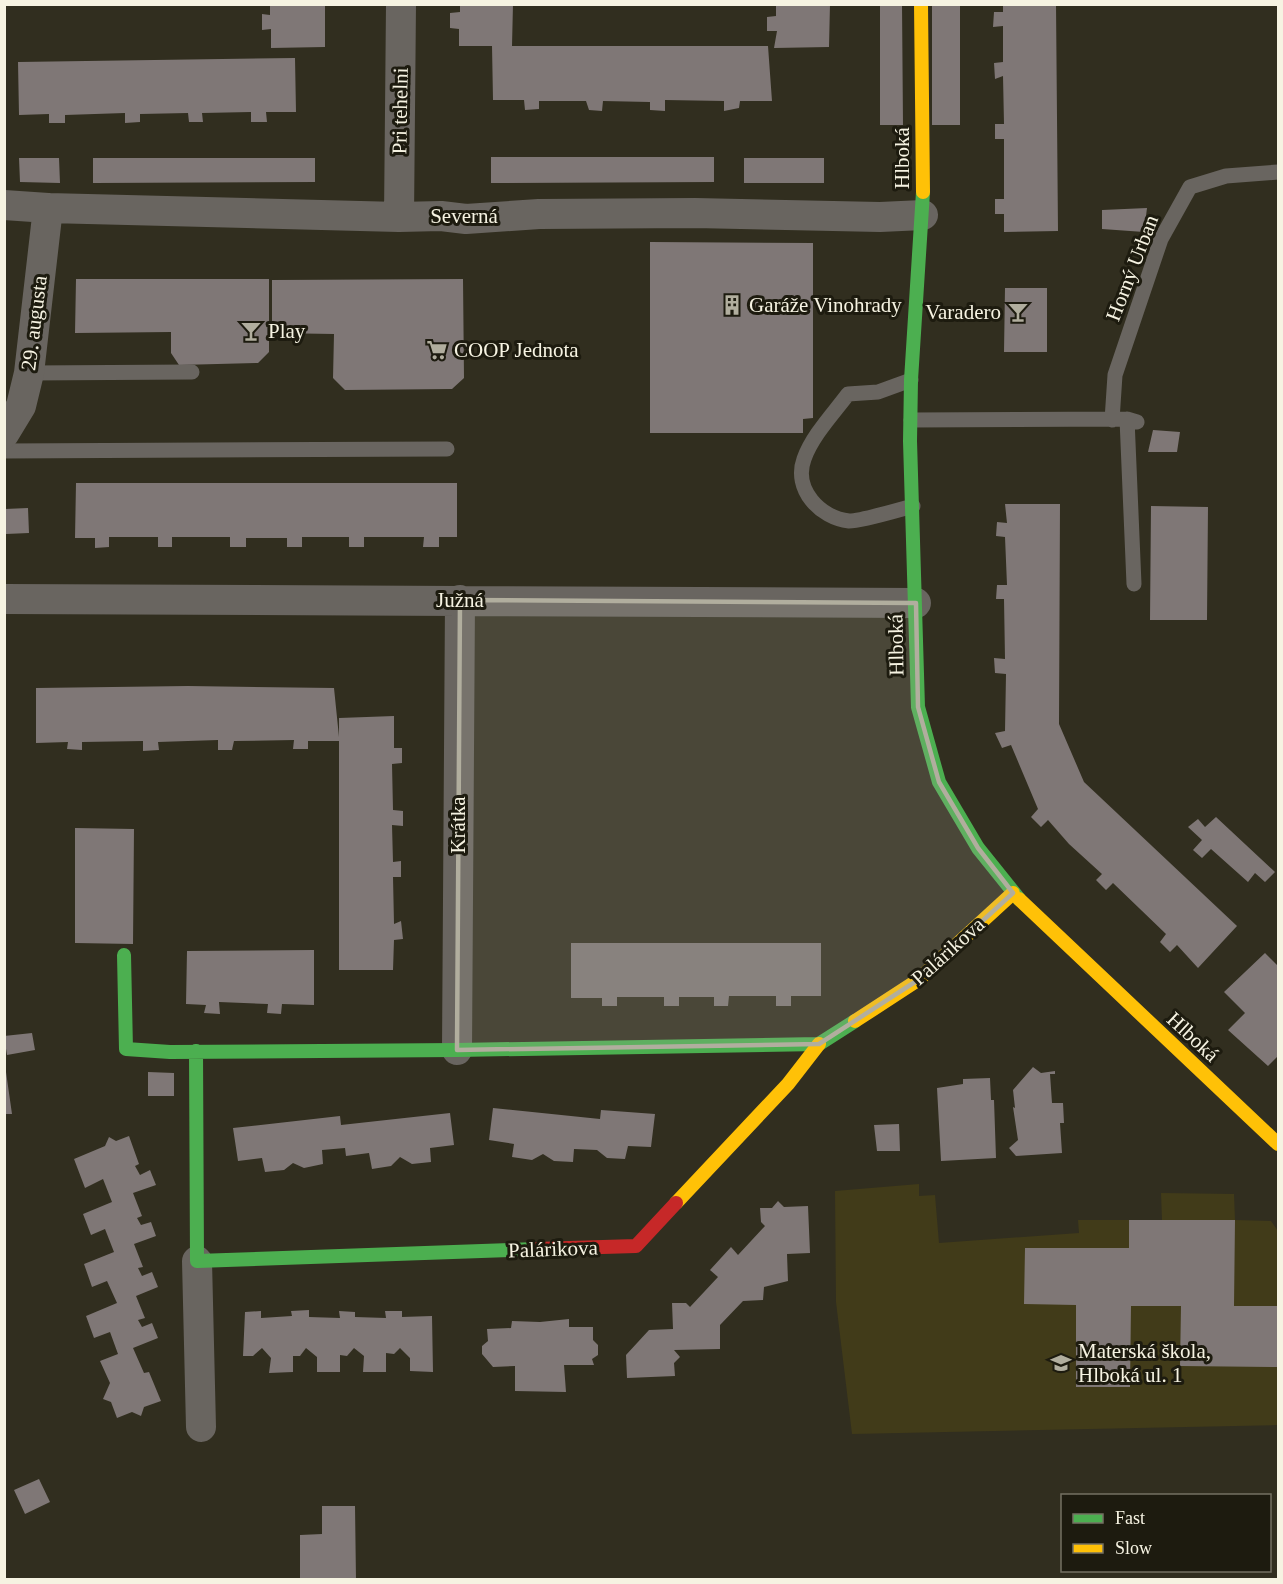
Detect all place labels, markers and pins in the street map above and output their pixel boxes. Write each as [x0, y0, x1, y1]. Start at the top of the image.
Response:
building icon: Garáže Vinohrady [720, 293, 744, 317]
place label: Garáže Vinohrady [749, 293, 902, 317]
place label: Varadero [925, 300, 1001, 324]
bar icon: Varadero [1006, 300, 1030, 324]
bar icon: Play [239, 319, 263, 343]
place label: Play [268, 319, 306, 343]
supermarket icon: COOP Jednota [425, 338, 449, 362]
place label: COOP Jednota [454, 338, 579, 362]
place label: Materská škola, Hlboká ul. 1 [1078, 1339, 1211, 1387]
school or university icon: Materská škola, Hlboká ul. 1 [1049, 1351, 1073, 1375]

